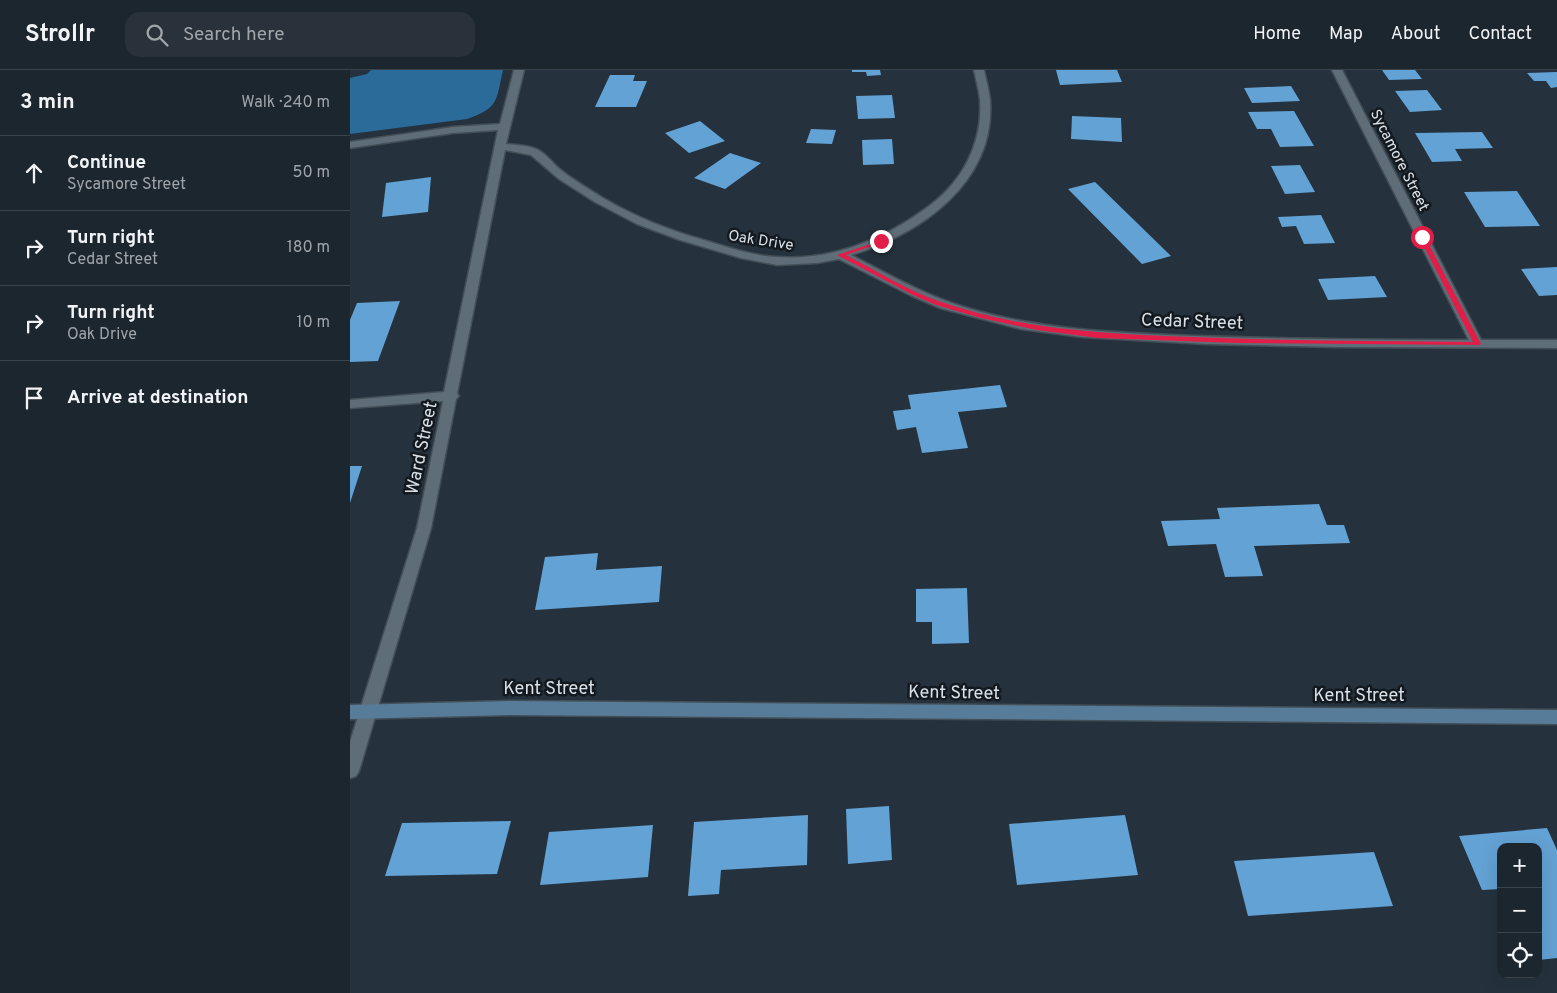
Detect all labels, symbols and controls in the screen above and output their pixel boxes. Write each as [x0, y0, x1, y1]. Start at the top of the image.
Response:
search box [125, 12, 475, 57]
text: Strollr [25, 20, 95, 50]
icon: search [143, 21, 171, 49]
text: Search here [183, 23, 284, 47]
text: Home [1253, 23, 1301, 46]
text: Map [1329, 23, 1363, 46]
text: About [1391, 23, 1440, 46]
text: Contact [1468, 23, 1532, 46]
text: 3 min [20, 89, 75, 116]
text: Walk · 240 m [241, 93, 330, 113]
street label: Sycamore Street [1365, 107, 1432, 215]
text: Continue [67, 151, 146, 175]
icon: ahead [20, 159, 48, 187]
text: 50 m [293, 163, 330, 183]
text: Sycamore Street [67, 175, 186, 195]
text: Turn right [67, 226, 155, 250]
route start [1411, 226, 1434, 249]
street label: Oak Drive [727, 227, 795, 256]
route end [870, 230, 893, 253]
icon: right [20, 234, 48, 262]
text: 180 m [287, 238, 330, 258]
text: Cedar Street [67, 250, 158, 270]
text: Turn right [67, 301, 155, 325]
icon: right [20, 309, 48, 337]
street label: Cedar Street [1140, 309, 1243, 336]
text: 10 m [296, 313, 330, 333]
text: Oak Drive [67, 325, 137, 345]
icon: arrive [20, 384, 48, 412]
text: Arrive at destination [67, 386, 248, 410]
street label: Ward Street [401, 400, 444, 497]
street label: Kent Street [503, 678, 595, 701]
street label: Kent Street [908, 681, 1000, 706]
street label: Kent Street [1313, 685, 1405, 708]
map controls [1497, 843, 1542, 978]
button: + [1497, 843, 1542, 888]
button: − [1497, 888, 1542, 933]
button: locate [1497, 933, 1542, 978]

